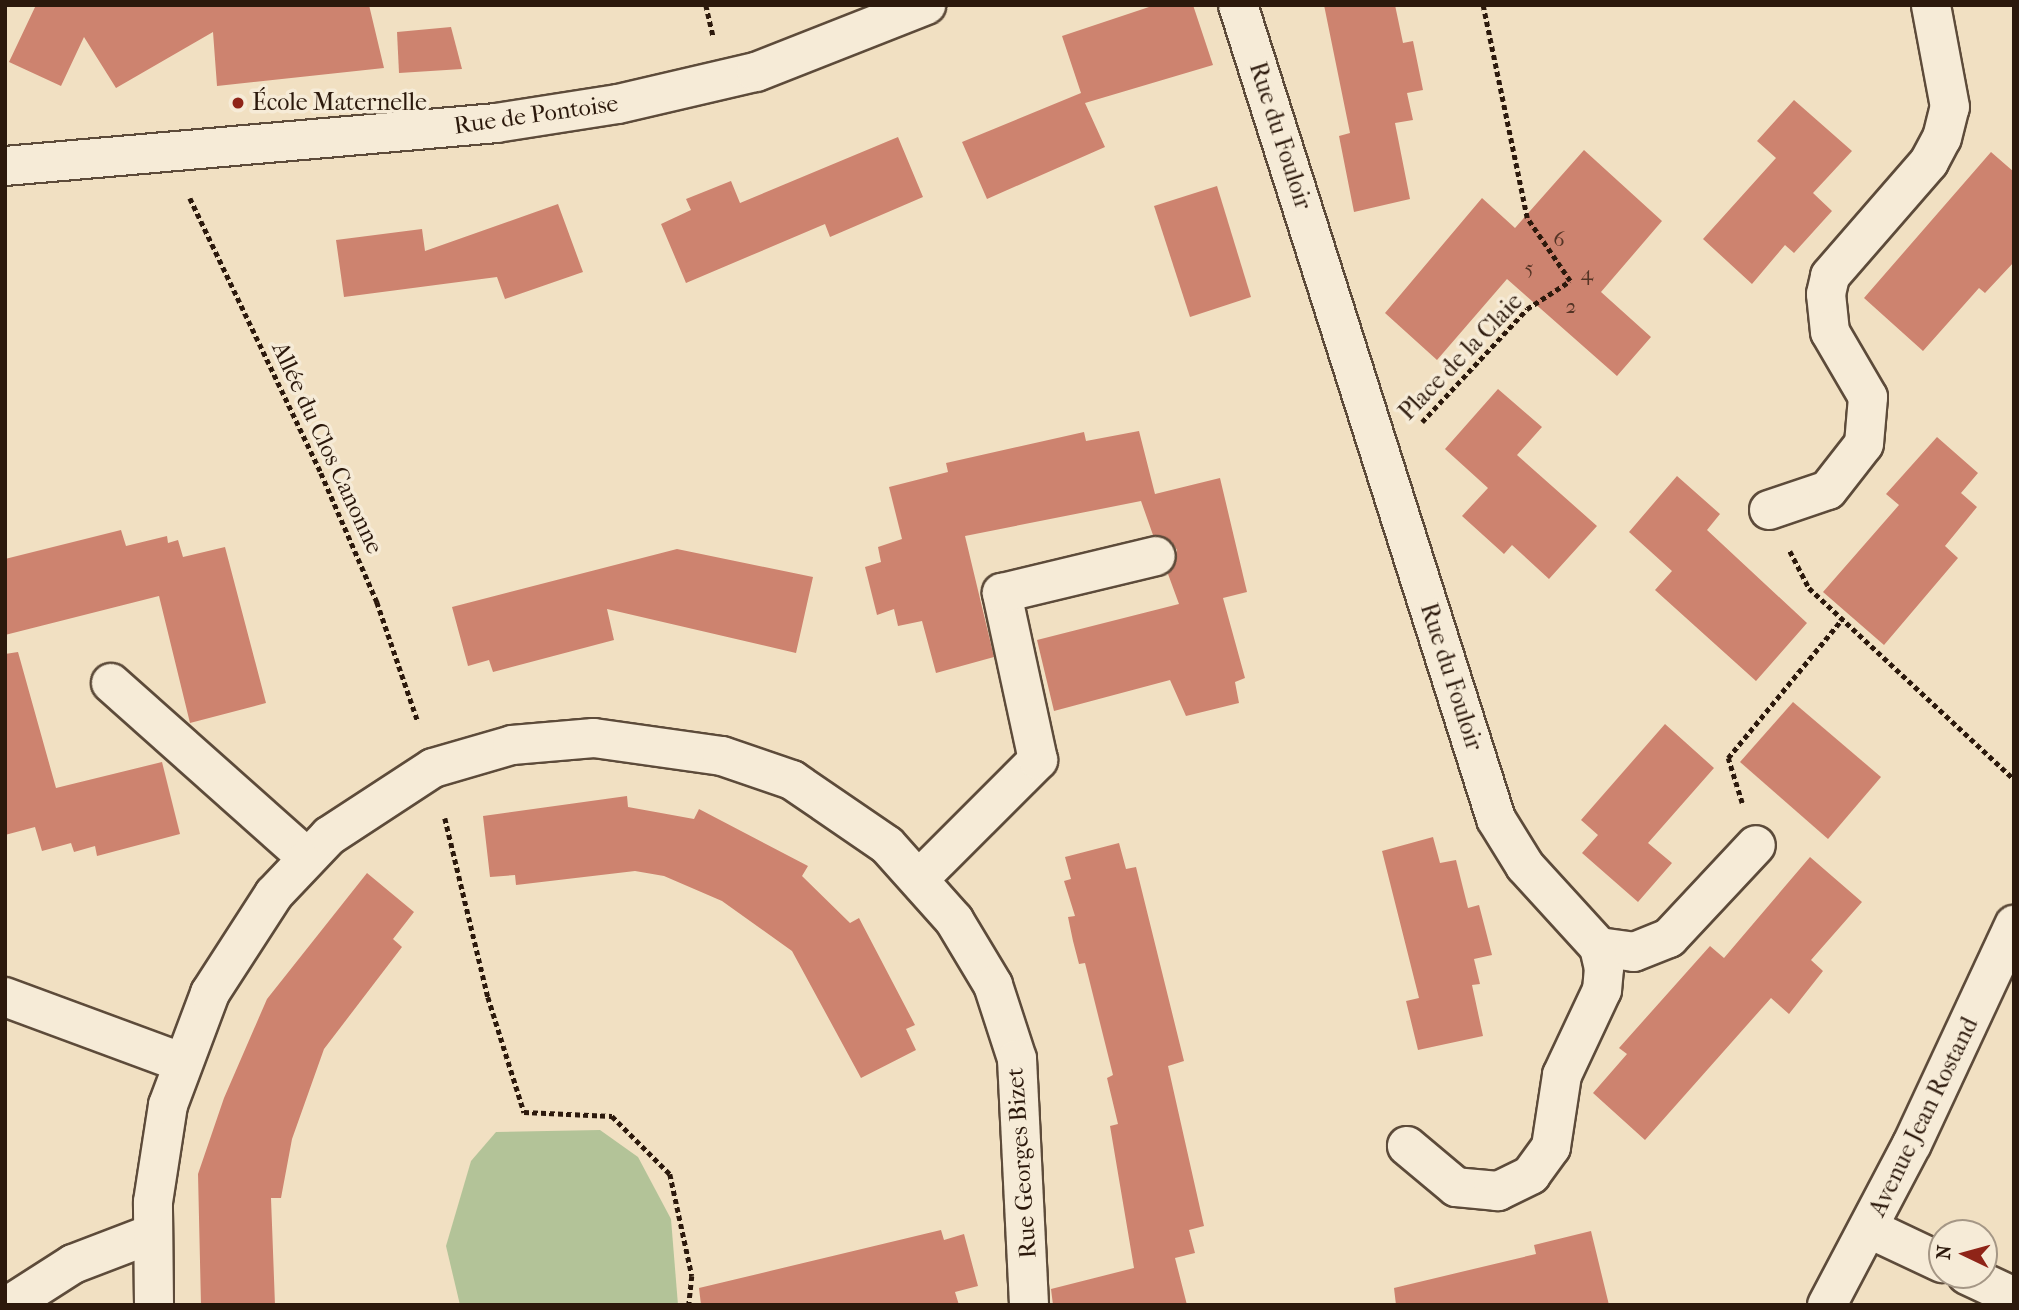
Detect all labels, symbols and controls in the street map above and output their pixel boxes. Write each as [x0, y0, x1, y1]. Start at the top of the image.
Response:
street label: Rue du Fouloir [1243, 59, 1317, 213]
place label: École Maternelle [252, 89, 427, 117]
street label: Rue de Pontoise [452, 89, 620, 141]
marker: École Maternelle [230, 95, 246, 111]
house number: 6 [1553, 226, 1565, 252]
house number: 5 [1524, 255, 1534, 281]
house number: 4 [1581, 260, 1593, 286]
street label: Place de la Claie [1393, 287, 1529, 427]
house number: 2 [1566, 293, 1576, 319]
street label: Allée du Clos Canonne [265, 337, 389, 559]
street label: Rue du Fouloir [1414, 600, 1488, 754]
street label: Avenue Jean Rostand [1863, 1013, 1985, 1221]
street label: Rue Georges Bizet [1001, 1067, 1043, 1259]
north arrow [1928, 1219, 1998, 1289]
text: N [1932, 1244, 1956, 1260]

